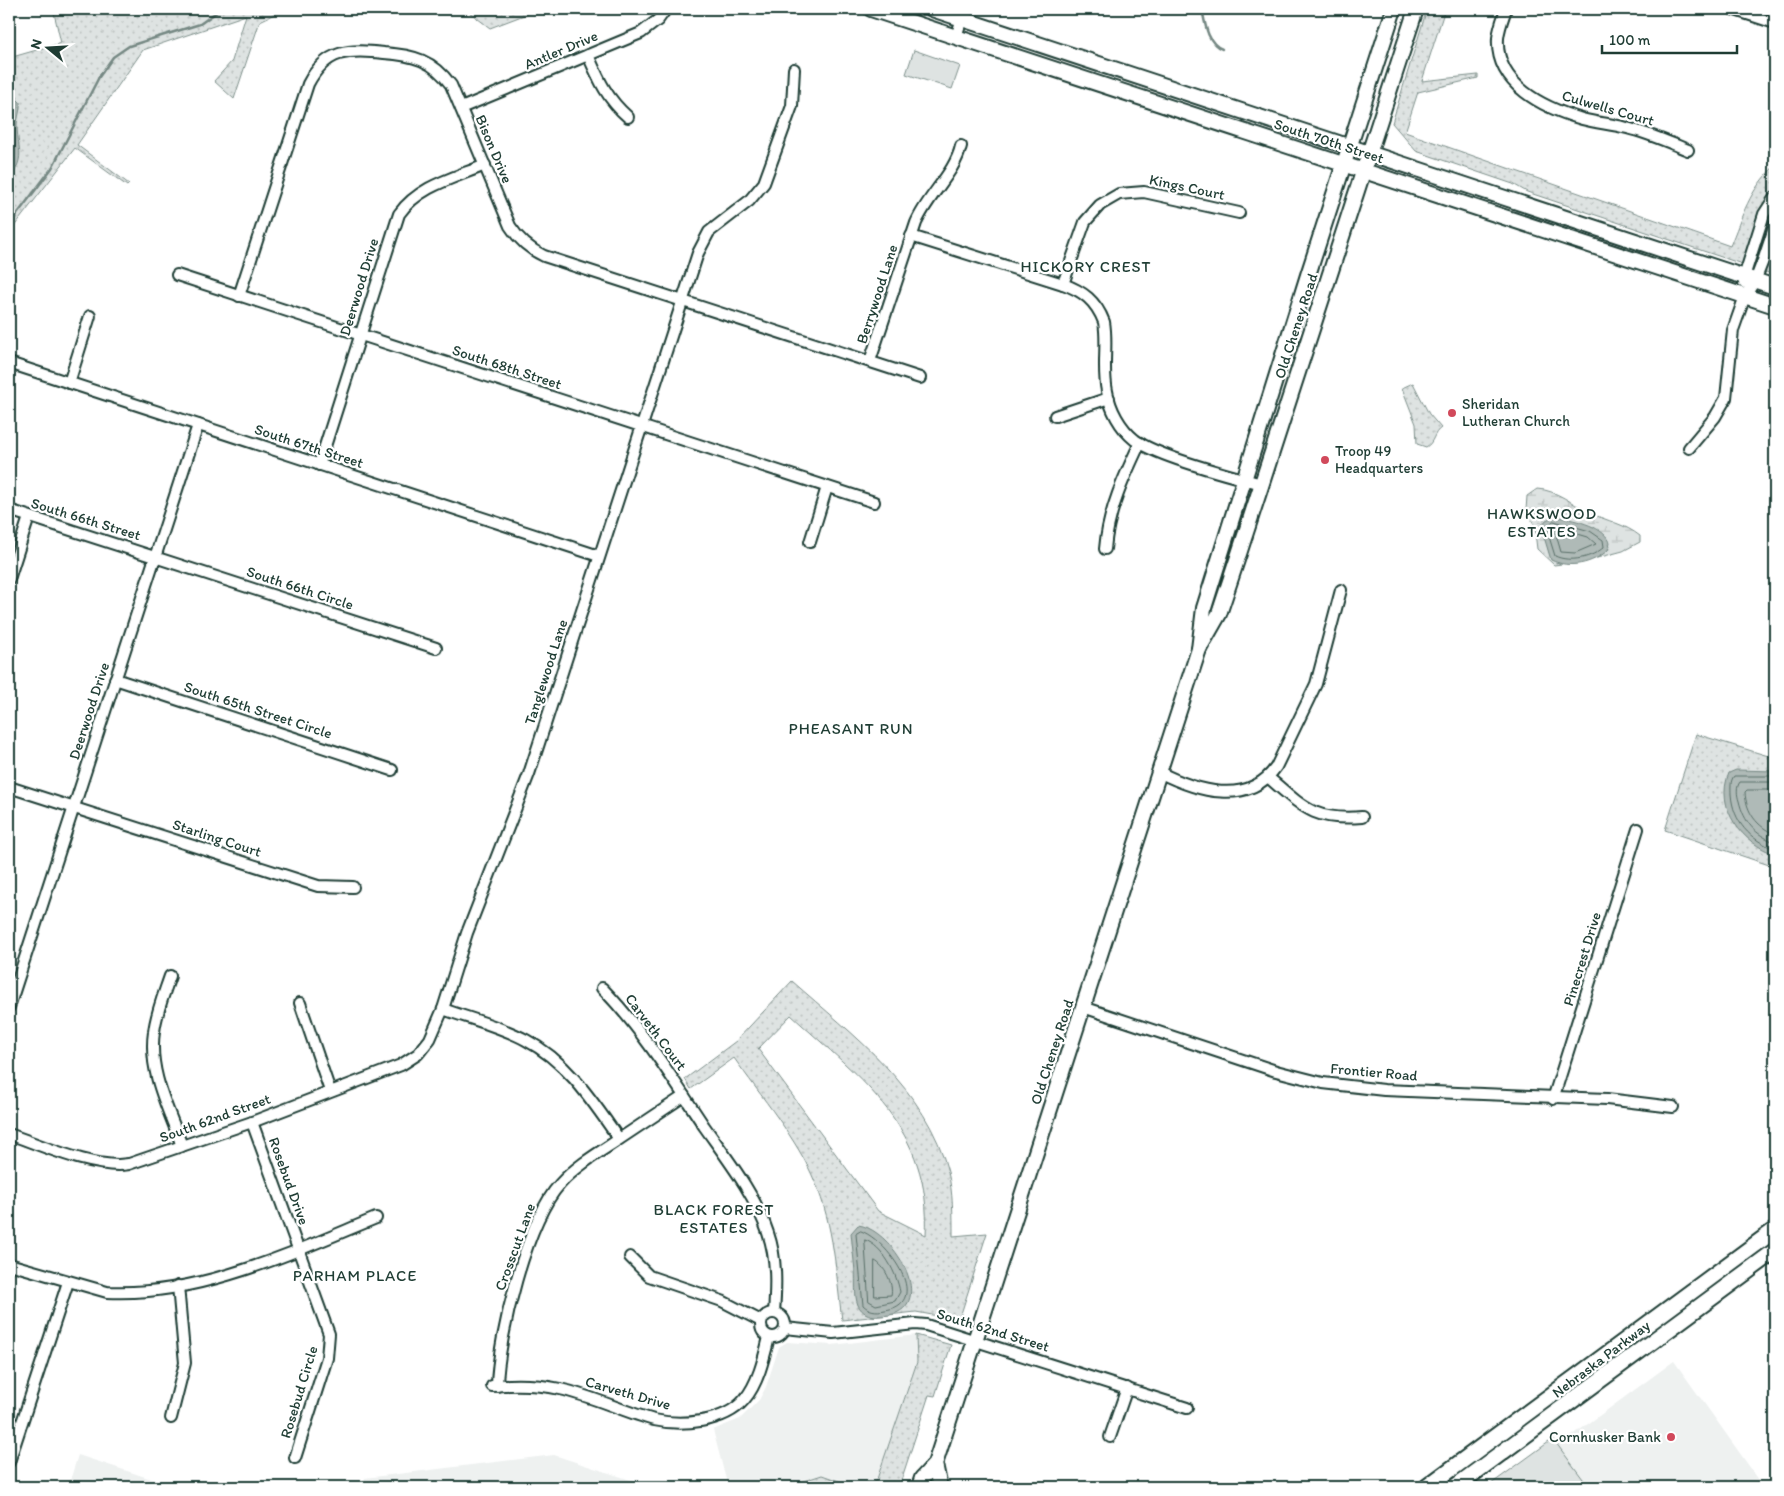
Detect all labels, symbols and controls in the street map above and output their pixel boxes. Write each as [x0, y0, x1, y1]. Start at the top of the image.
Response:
north arrow [22, 22, 72, 72]
scale bar [1602, 22, 1736, 54]
street label: Antler Drive [522, 26, 600, 74]
text: 100 m [1609, 31, 1651, 49]
text: N [27, 37, 46, 51]
street label: Culwells Court [1560, 86, 1657, 130]
street label: Bison Drive [472, 112, 516, 186]
street label: South 70th Street [1272, 115, 1387, 167]
street label: Kings Court [1148, 170, 1227, 204]
street label: Deerwood Drive [336, 236, 382, 338]
street label: Berrywood Lane [852, 242, 902, 346]
district label: HICKORY CREST [1020, 257, 1152, 276]
street label: Old Cheney Road [1270, 271, 1322, 381]
street label: South 68th Street [450, 341, 564, 393]
place label: Sheridan Lutheran Church [1462, 395, 1570, 430]
marker: Sheridan Lutheran Church [1446, 407, 1458, 419]
street label: South 67th Street [252, 420, 366, 472]
place label: Troop 49 Headquarters [1335, 442, 1423, 477]
marker: Troop 49 Headquarters [1319, 454, 1331, 466]
street label: South 66th Street [29, 494, 143, 544]
district label: HAWKSWOOD ESTATES [1487, 504, 1597, 541]
street label: South 66th Circle [244, 562, 356, 614]
street label: Tanglewood Lane [520, 617, 572, 727]
street label: Deerwood Drive [65, 660, 113, 762]
street label: South 65th Street Circle [182, 678, 334, 742]
district label: PHEASANT RUN [789, 719, 913, 738]
street label: Starling Court [170, 815, 264, 861]
street label: Pinecrest Drive [1559, 910, 1605, 1008]
street label: Carveth Court [621, 990, 691, 1074]
street label: Old Cheney Road [1026, 997, 1078, 1107]
street label: Frontier Road [1330, 1059, 1418, 1085]
street label: South 62nd Street [157, 1089, 273, 1146]
street label: Rosebud Drive [265, 1135, 313, 1227]
district label: BLACK FOREST ESTATES [654, 1200, 774, 1237]
street label: Crosscut Lane [491, 1201, 539, 1293]
district label: PARHAM PLACE [293, 1266, 417, 1285]
street label: South 62nd Street [934, 1304, 1052, 1356]
street label: Nebraska Parkway [1549, 1316, 1653, 1402]
street label: Rosebud Circle [276, 1344, 322, 1440]
street label: Carveth Drive [583, 1372, 673, 1414]
place label: Cornhusker Bank [1549, 1428, 1661, 1446]
marker: Cornhusker Bank [1665, 1431, 1677, 1443]

